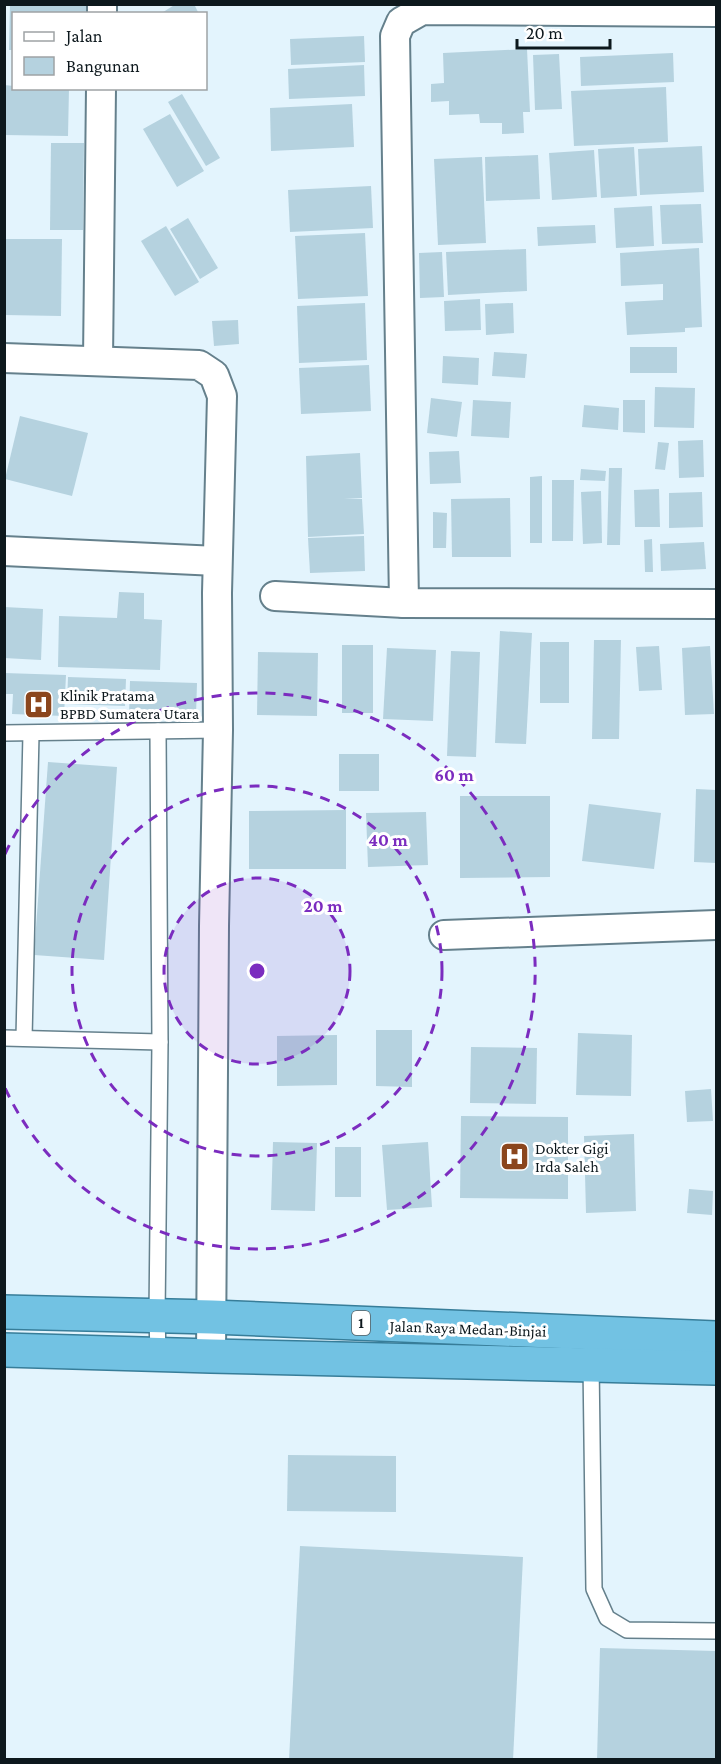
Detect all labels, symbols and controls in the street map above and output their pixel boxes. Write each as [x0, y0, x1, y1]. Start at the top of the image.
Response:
legend [12, 12, 207, 90]
scale bar [517, 12, 610, 50]
text: 20 m [526, 23, 563, 43]
text: Jalan [64, 26, 103, 46]
text: Bangunan [66, 56, 140, 76]
place label: Klinik Pratama BPBD Sumatera Utara [60, 687, 200, 722]
hospital icon: Klinik Pratama BPBD Sumatera Utara [23, 688, 55, 720]
text: 60 m [434, 765, 474, 785]
text: 40 m [368, 830, 408, 850]
text: 20 m [304, 896, 343, 916]
centre of rings [247, 961, 267, 981]
place label: Dokter Gigi Irda Saleh [535, 1140, 608, 1175]
hospital icon: Dokter Gigi Irda Saleh [498, 1141, 530, 1173]
road number: 1 [352, 1311, 370, 1335]
street label: Jalan Raya Medan-Binjai [387, 1317, 547, 1341]

